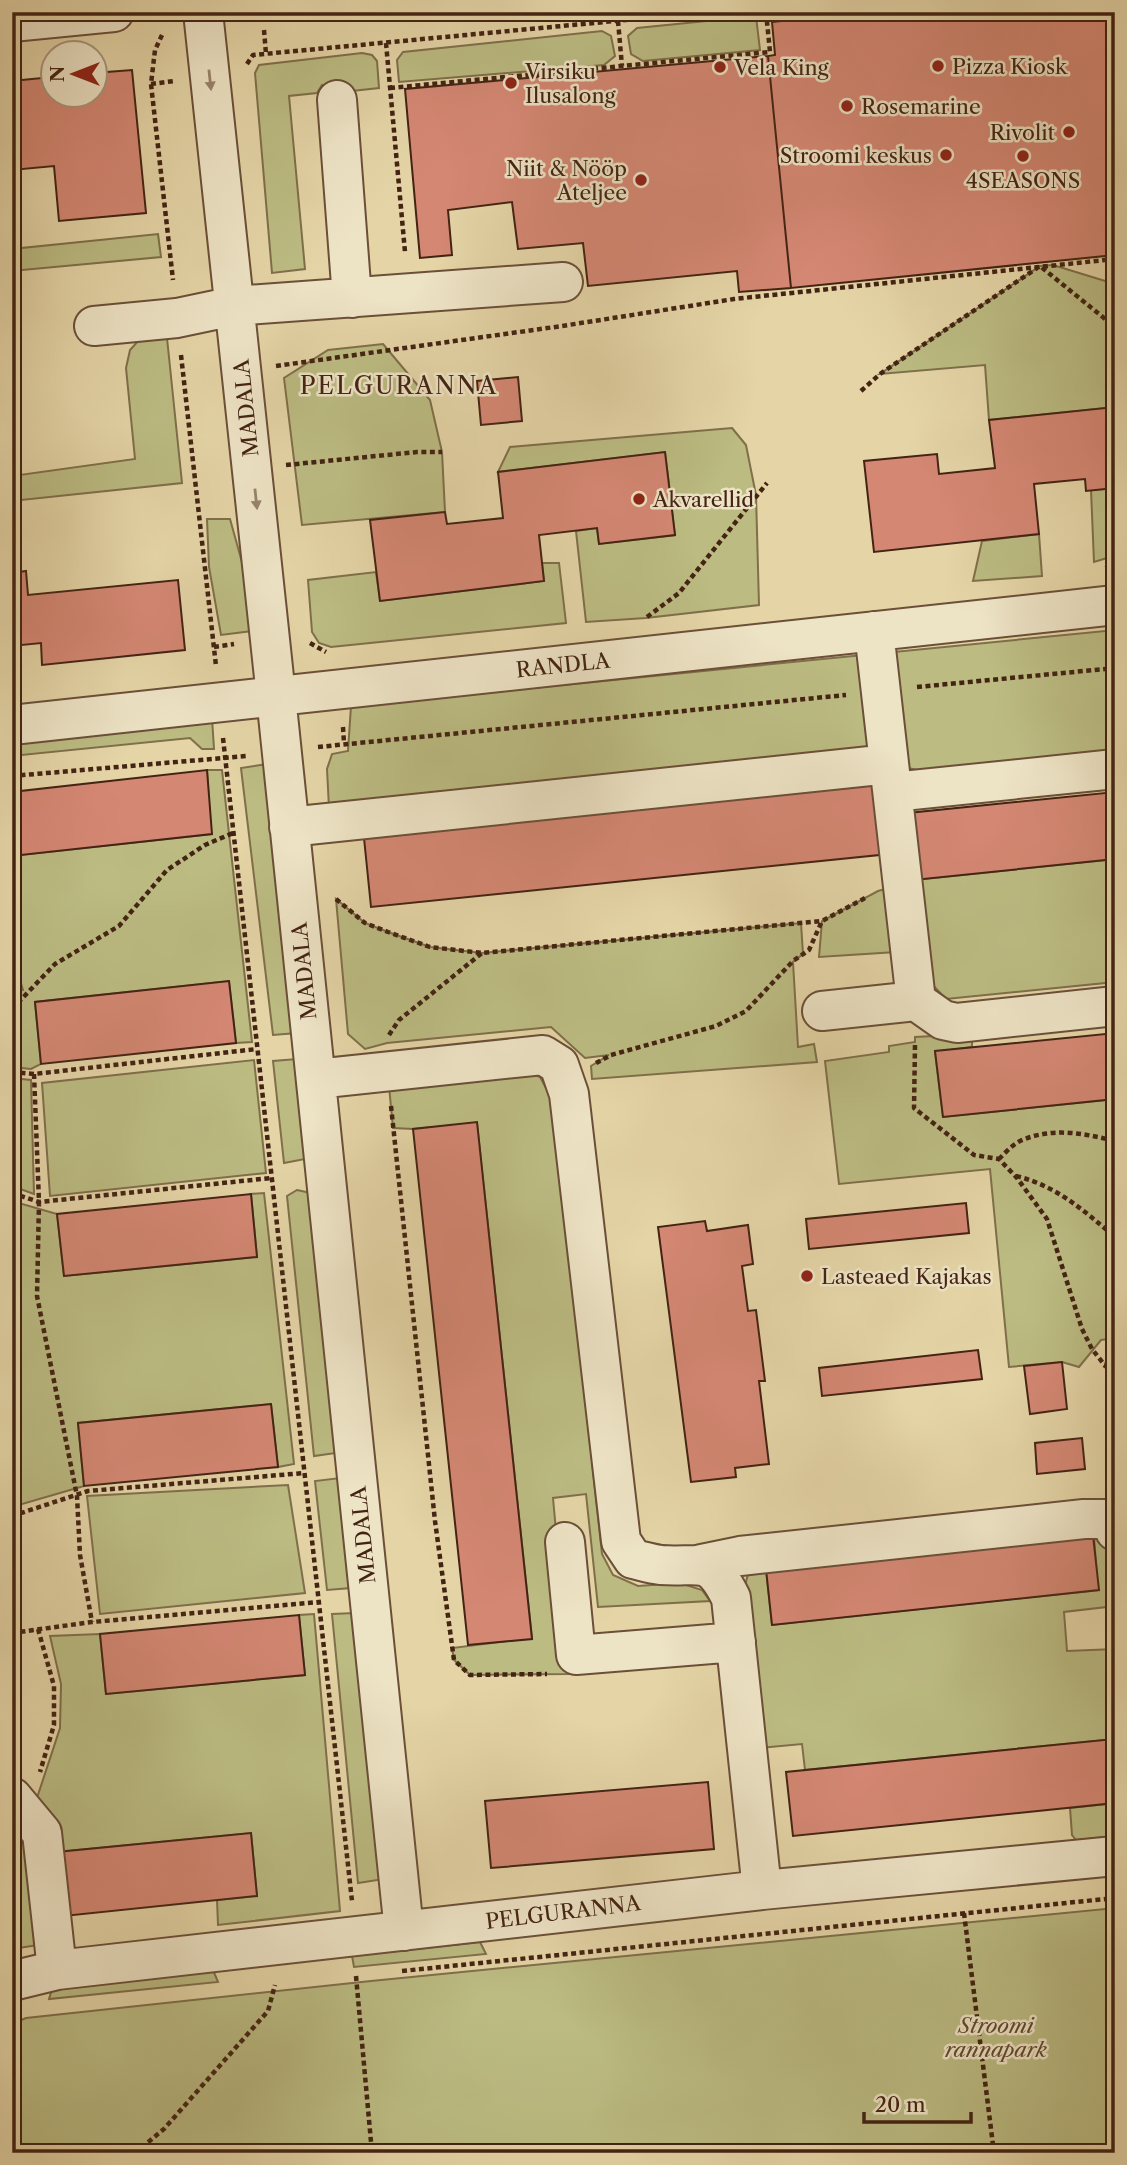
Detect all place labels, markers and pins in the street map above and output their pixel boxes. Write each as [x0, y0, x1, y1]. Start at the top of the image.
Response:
place label: Pizza Kiosk [952, 54, 1068, 79]
place label: Vela King [733, 55, 830, 80]
marker: Pizza Kiosk [930, 58, 946, 74]
place label: Virsiku Ilusalong [524, 59, 617, 108]
marker: Vela King [712, 59, 728, 75]
marker: Virsiku Ilusalong [503, 75, 519, 91]
place label: Rosemarine [861, 94, 981, 119]
marker: Rosemarine [839, 98, 855, 114]
place label: Rivolit [990, 120, 1056, 145]
marker: Rivolit [1061, 124, 1077, 140]
place label: Stroomi keskus [780, 143, 932, 168]
marker: Stroomi keskus [938, 147, 954, 163]
marker: 4SEASONS [1015, 148, 1031, 164]
place label: Niit & Nööp Ateljee [506, 156, 627, 205]
place label: 4SEASONS [966, 168, 1080, 193]
marker: Niit & Nööp Ateljee [633, 172, 649, 188]
place label: Akvarellid [652, 487, 754, 512]
marker: Akvarellid [631, 491, 647, 507]
place label: Lasteaed Kajakas [821, 1264, 992, 1289]
marker: Lasteaed Kajakas [799, 1268, 815, 1284]

